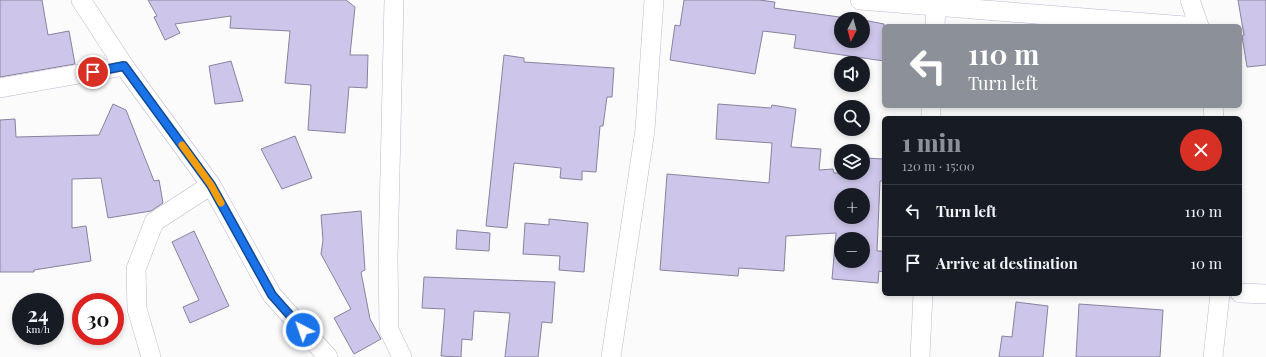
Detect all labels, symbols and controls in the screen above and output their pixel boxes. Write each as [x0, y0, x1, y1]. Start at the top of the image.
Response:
north arrow [834, 12, 870, 48]
map controls [834, 12, 870, 268]
text: 110 m [968, 35, 1039, 72]
icon: left [902, 40, 954, 92]
pin [76, 55, 110, 89]
button: sound [834, 56, 870, 92]
icon: arrive [82, 61, 104, 83]
text: Turn left [968, 71, 1038, 95]
button: search [834, 100, 870, 136]
text: 1 min [902, 126, 961, 158]
button: close [1180, 129, 1222, 171]
button: layers [834, 144, 870, 180]
text: 120 m · 15:00 [902, 157, 975, 174]
button: + [834, 188, 870, 224]
icon: left [902, 200, 924, 222]
text: Turn left [936, 201, 997, 221]
text: 110 m [1185, 201, 1222, 221]
button: − [834, 232, 870, 268]
icon: arrive [902, 252, 924, 274]
text: Arrive at destination [936, 253, 1078, 273]
text: 10 m [1190, 253, 1222, 273]
speed limit sign: 30 [72, 293, 124, 345]
text: 24 [27, 300, 49, 327]
position arrow [282, 309, 324, 351]
text: km/h [26, 322, 50, 336]

